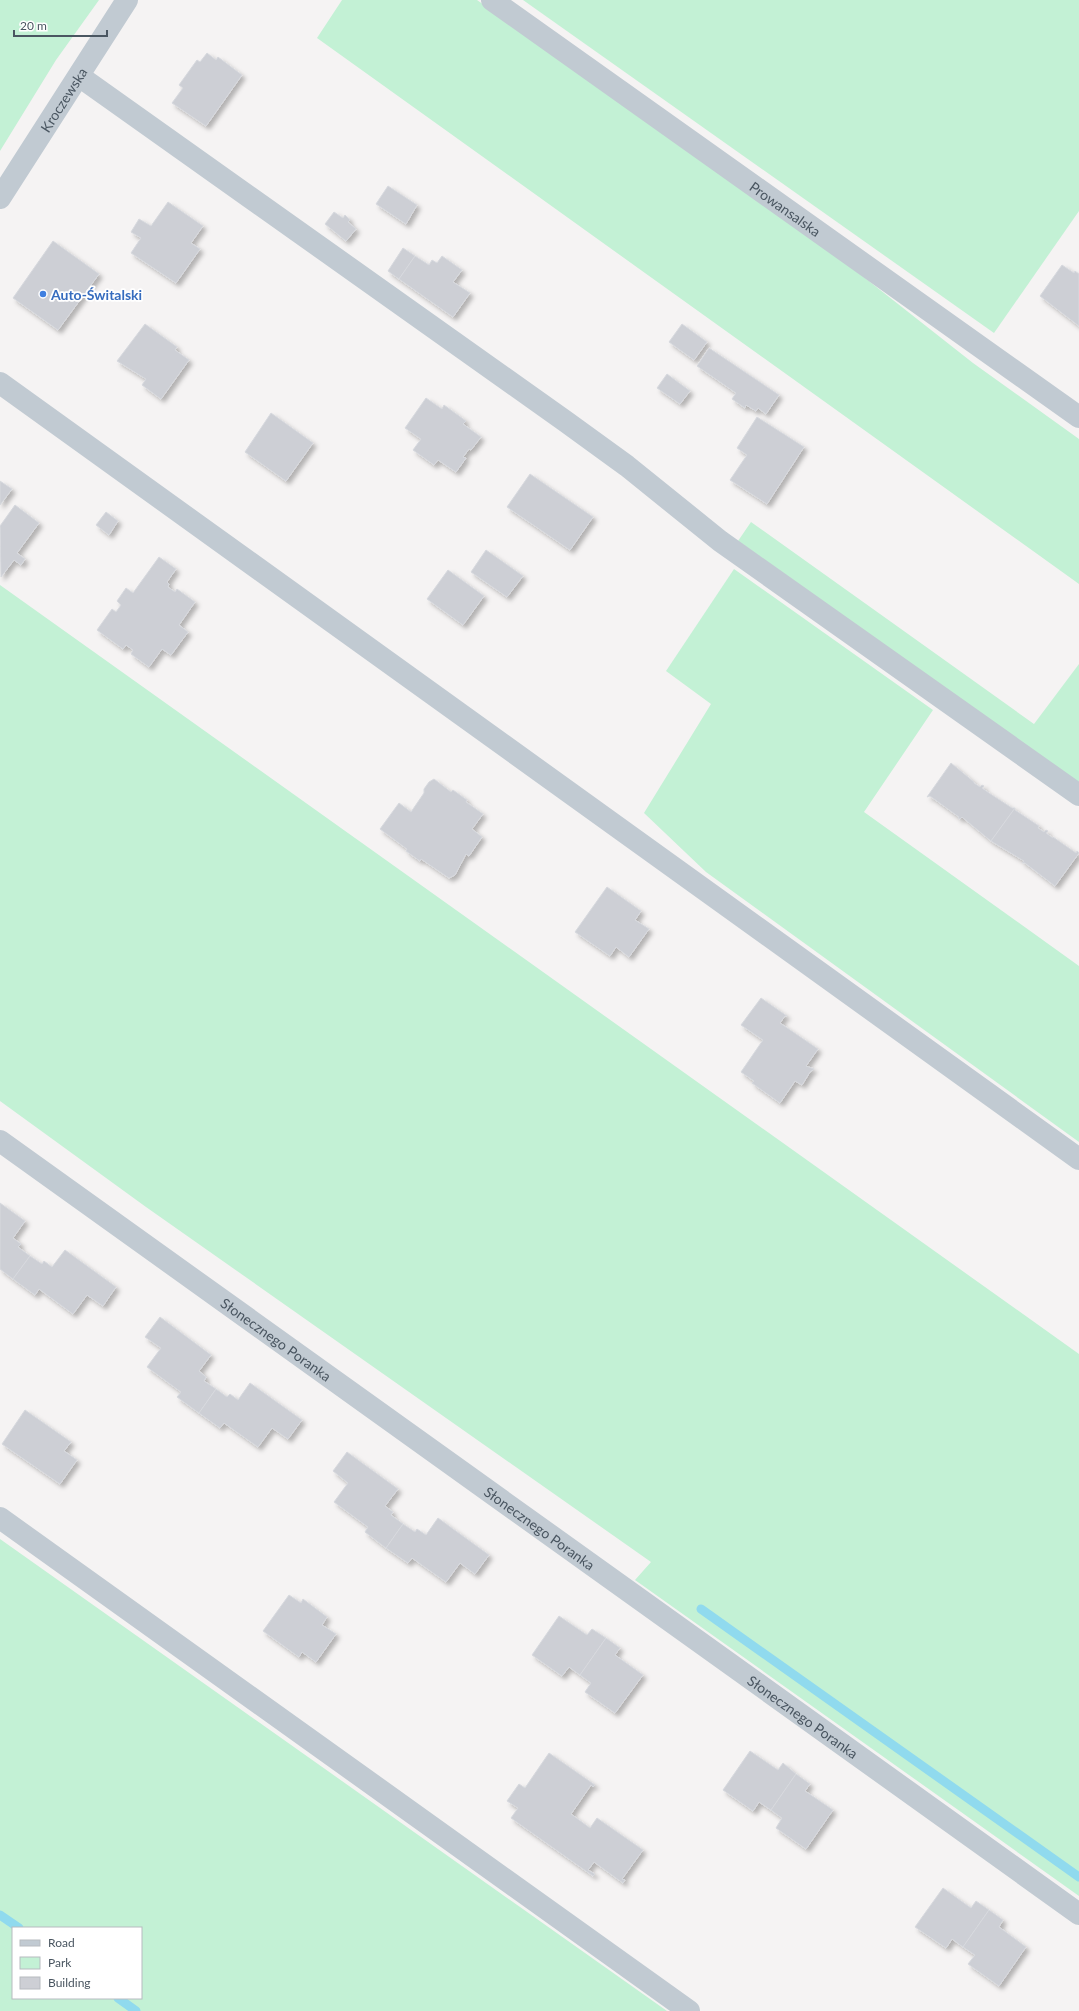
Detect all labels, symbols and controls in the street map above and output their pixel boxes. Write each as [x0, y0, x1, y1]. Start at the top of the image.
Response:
scale bar [14, 12, 107, 38]
text: 20 m [20, 18, 47, 33]
street label: Kroczewska [36, 64, 90, 135]
street label: Prowansalska [747, 177, 824, 240]
place label: Auto-Świtalski [50, 286, 142, 303]
marker: Auto-Świtalski [38, 289, 48, 299]
street label: Słonecznego Poranka [218, 1294, 335, 1384]
street label: Słonecznego Poranka [481, 1482, 598, 1573]
street label: Słonecznego Poranka [745, 1671, 862, 1762]
legend [12, 1927, 142, 1999]
text: Road [48, 1935, 75, 1950]
text: Park [48, 1955, 72, 1970]
text: Building [48, 1975, 91, 1990]

